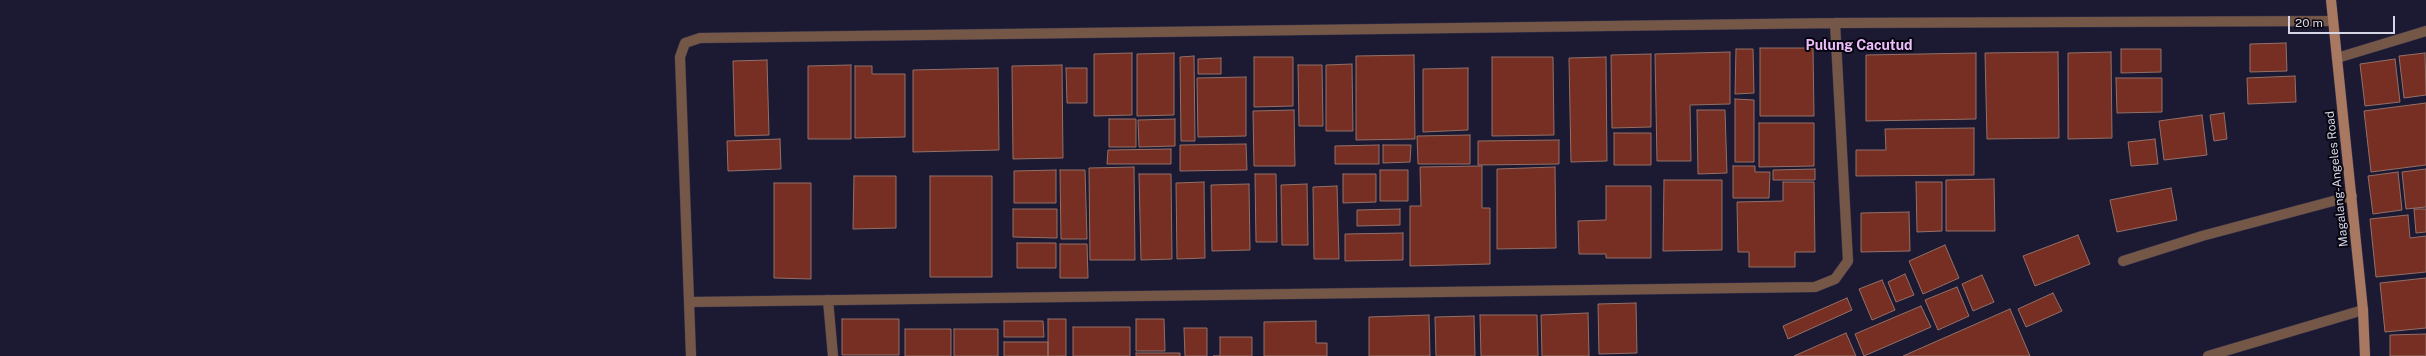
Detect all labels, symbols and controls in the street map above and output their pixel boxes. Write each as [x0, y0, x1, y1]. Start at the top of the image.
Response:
scale bar [2290, 8, 2397, 34]
text: 20 m [2295, 16, 2323, 30]
district label: Pulung Cacutud [1806, 38, 1912, 54]
street label: Magalang-Angeles Road [2323, 110, 2351, 248]

